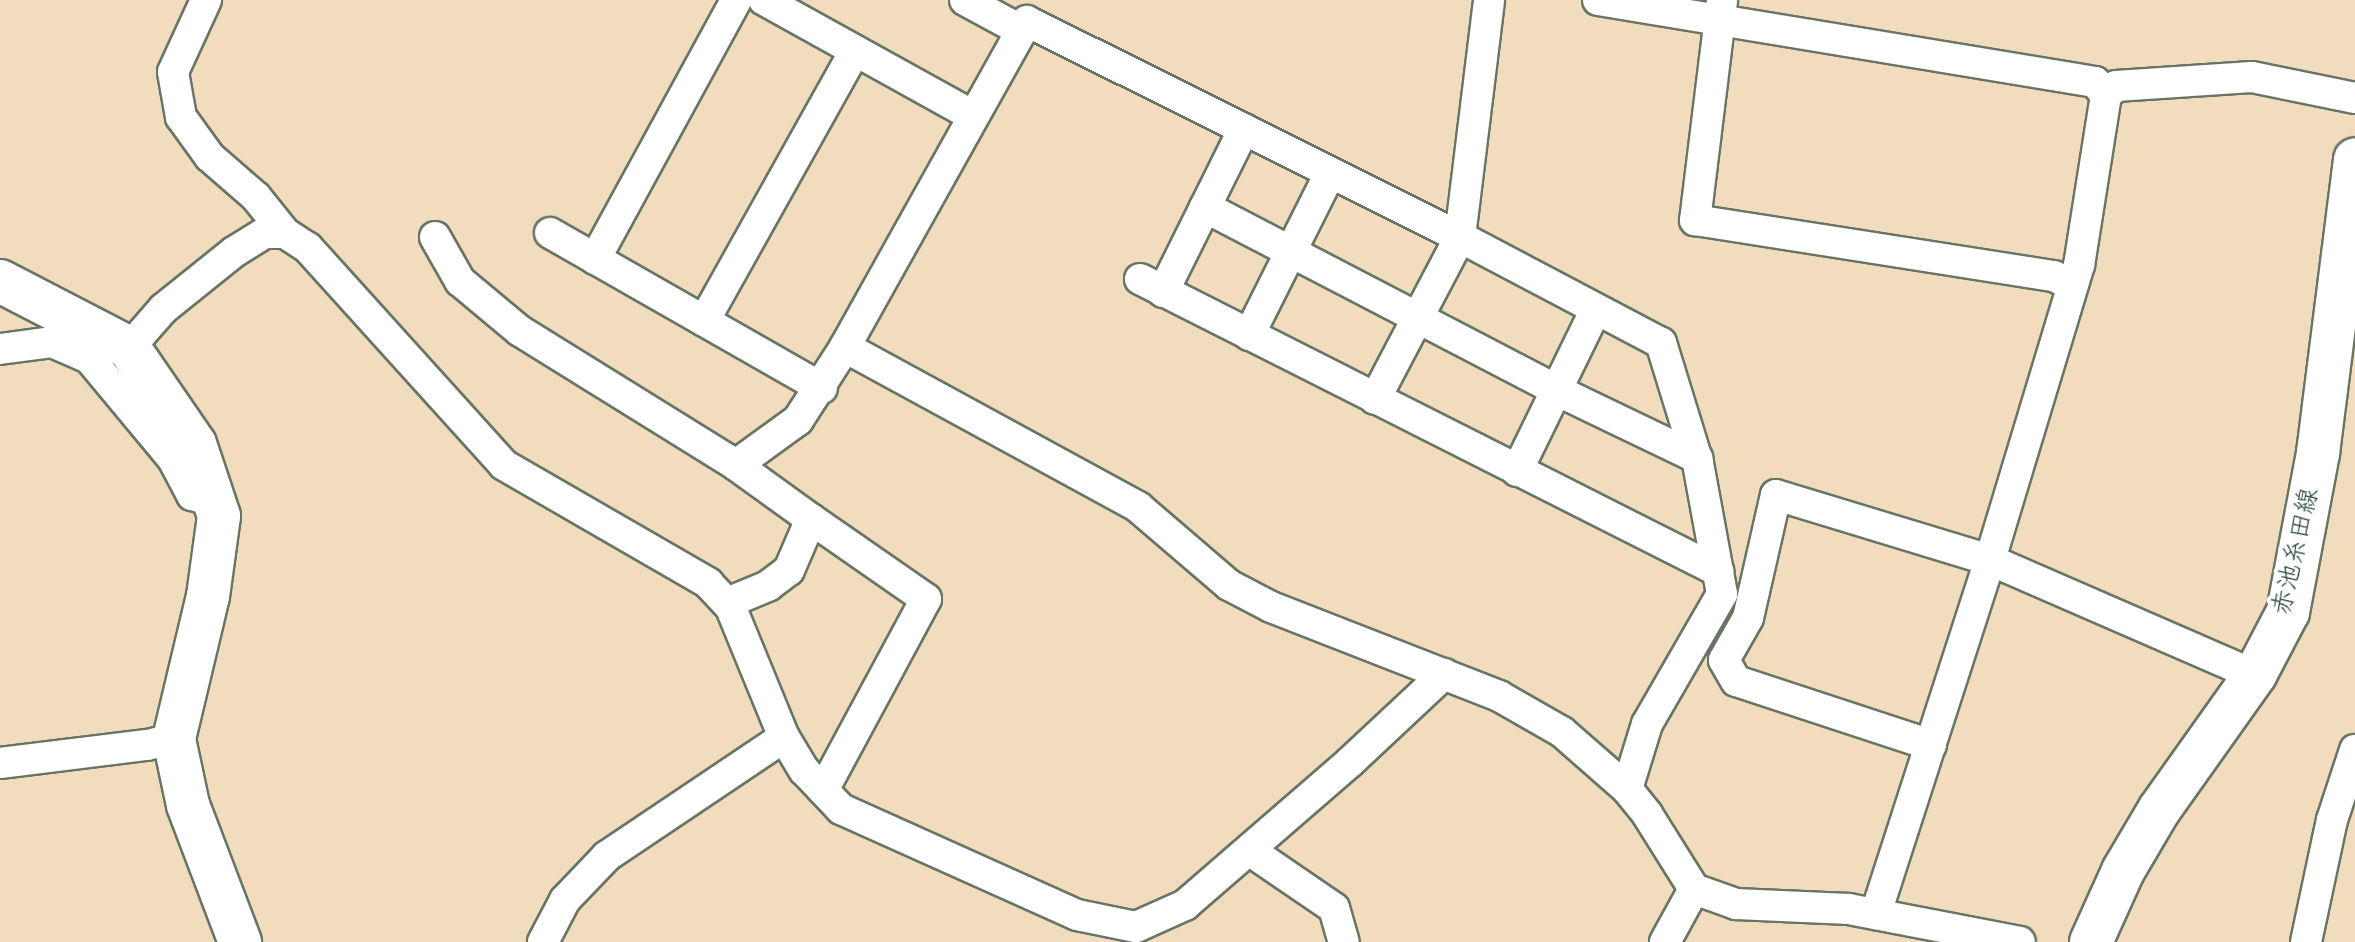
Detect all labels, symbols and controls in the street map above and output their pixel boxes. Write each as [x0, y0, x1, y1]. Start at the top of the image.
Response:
street label: 赤池糸田線 [2267, 485, 2327, 619]

